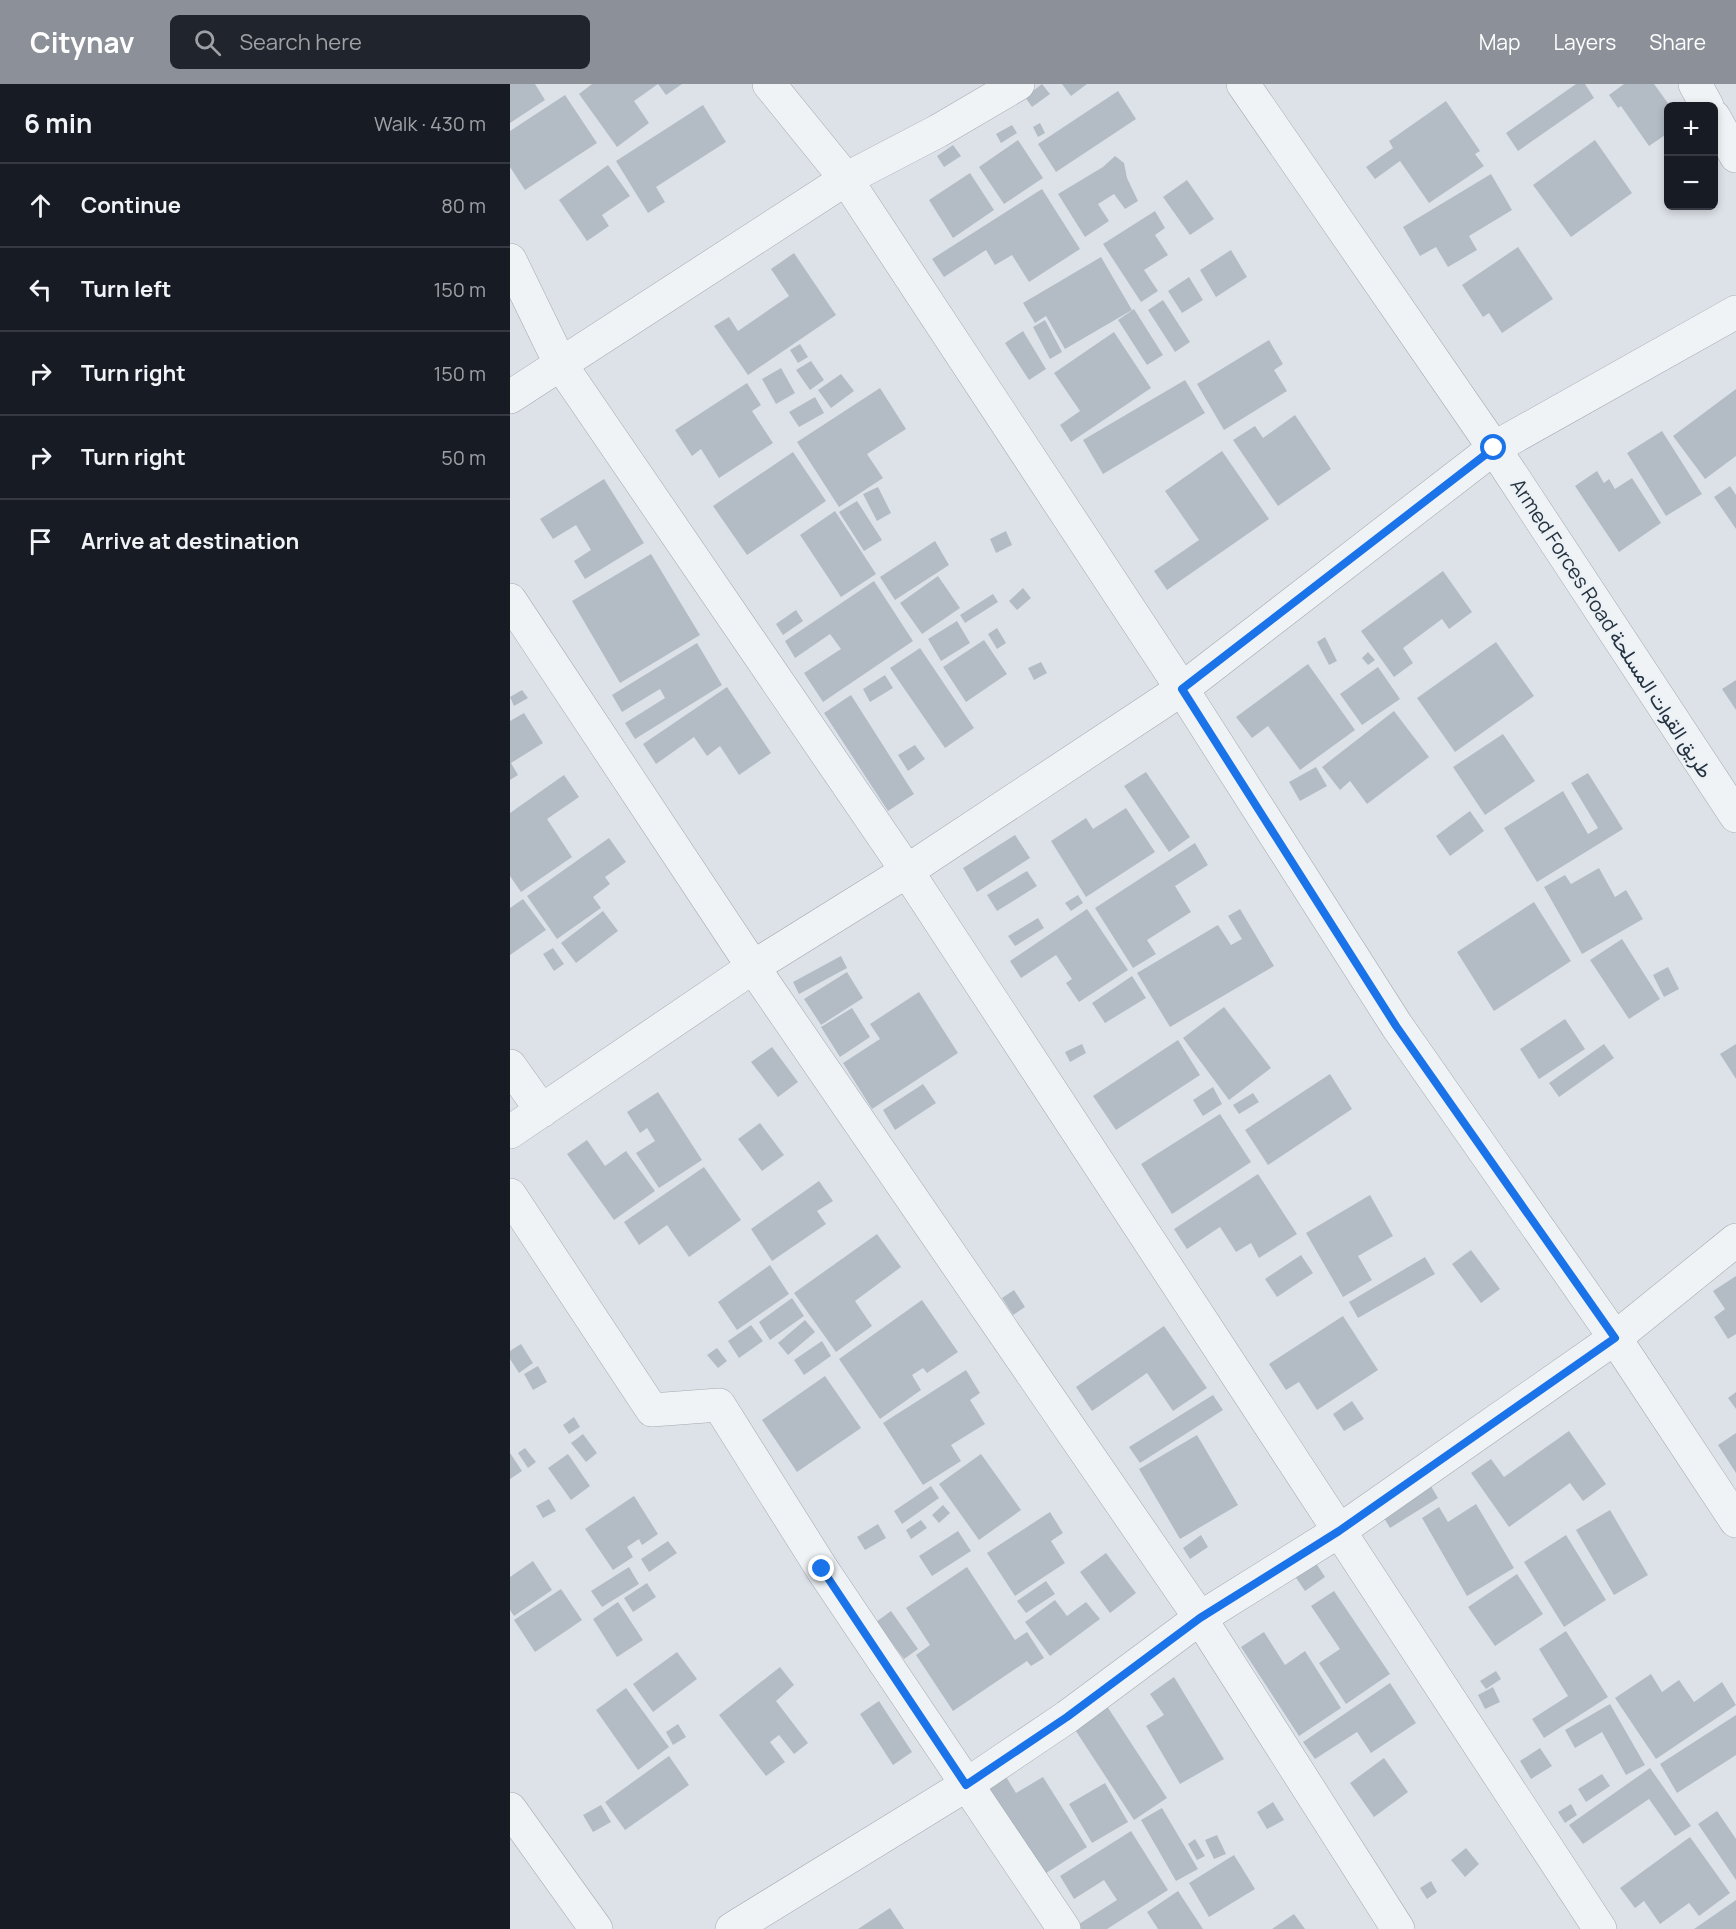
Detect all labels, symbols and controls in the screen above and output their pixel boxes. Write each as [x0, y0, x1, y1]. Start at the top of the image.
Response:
search box [170, 15, 590, 69]
text: Citynav [30, 23, 134, 61]
icon: search [191, 26, 224, 59]
text: Search here [239, 27, 362, 57]
text: Map [1479, 28, 1520, 56]
text: Layers [1553, 28, 1616, 56]
text: Share [1649, 28, 1706, 56]
map controls [1664, 102, 1718, 210]
button: + [1664, 102, 1718, 156]
text: 6 min [24, 105, 92, 141]
text: Walk · 430 m [374, 110, 486, 137]
button: − [1664, 156, 1718, 210]
icon: ahead [24, 189, 57, 222]
text: Continue [81, 190, 181, 220]
text: 80 m [441, 192, 486, 219]
icon: left [24, 273, 57, 306]
text: Turn left [81, 274, 171, 304]
text: 150 m [433, 276, 486, 303]
icon: right [24, 357, 57, 390]
text: Turn right [81, 358, 186, 388]
text: 150 m [433, 360, 486, 387]
route start [1480, 434, 1506, 460]
icon: right [24, 441, 57, 474]
text: Turn right [81, 442, 186, 472]
text: 50 m [441, 444, 486, 471]
street label: Armed Forces Road طريق القوات المسلحة [1505, 473, 1719, 783]
icon: arrive [24, 525, 57, 558]
text: Arrive at destination [81, 526, 299, 556]
route end [808, 1555, 834, 1581]

